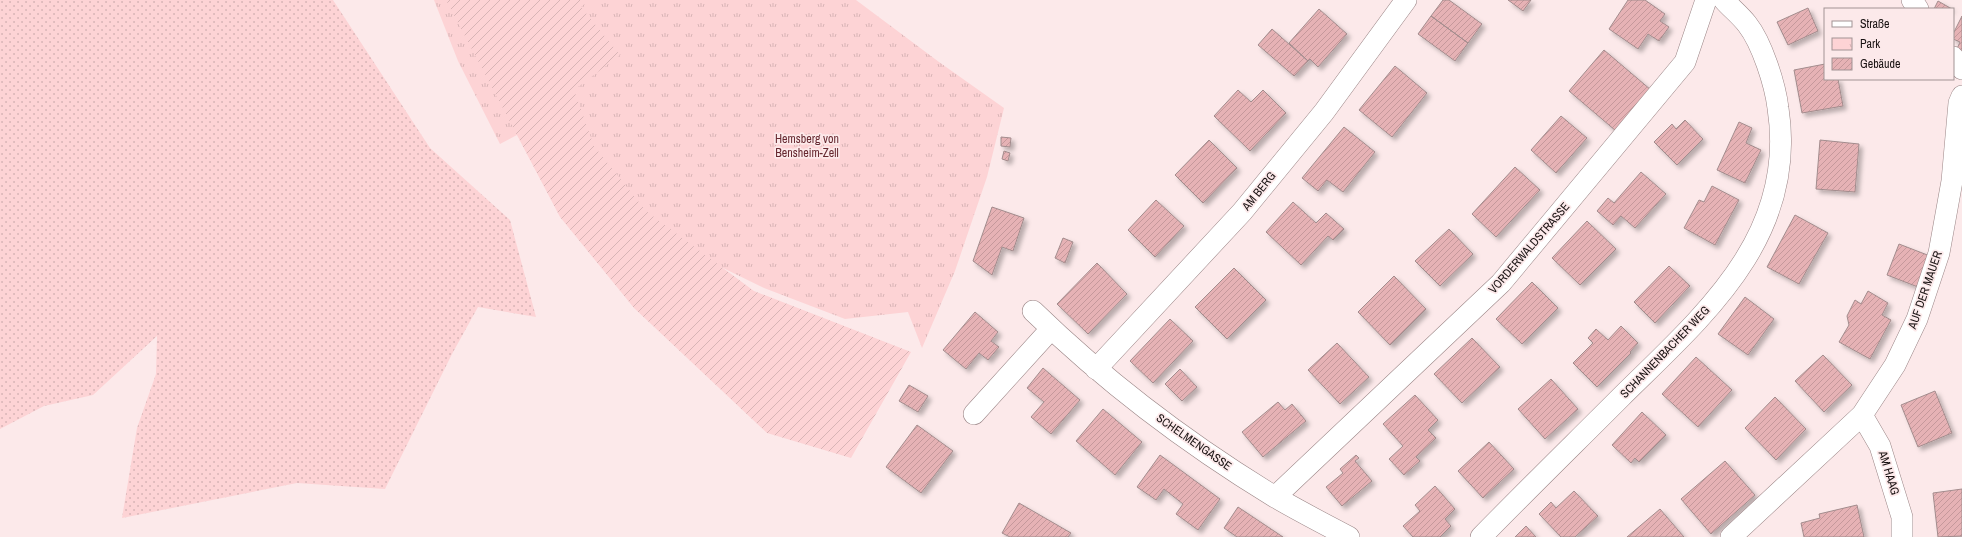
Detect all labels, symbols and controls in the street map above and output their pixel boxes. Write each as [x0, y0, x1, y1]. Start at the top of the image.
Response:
legend [1824, 8, 1954, 80]
text: Straße [1860, 16, 1890, 32]
text: Park [1860, 36, 1880, 52]
text: Gebäude [1860, 56, 1901, 72]
park label: Hemsberg von Bensheim-Zell [775, 131, 839, 161]
street label: AM BERG [1238, 168, 1279, 214]
street label: VORDERWALDSTRASSE [1485, 199, 1573, 297]
street label: AUF DER MAUER [1904, 249, 1946, 332]
street label: SCHANNENBACHER WEG [1617, 302, 1713, 402]
street label: SCHELMENGASSE [1153, 410, 1235, 474]
street label: AM HAAG [1874, 448, 1903, 497]

